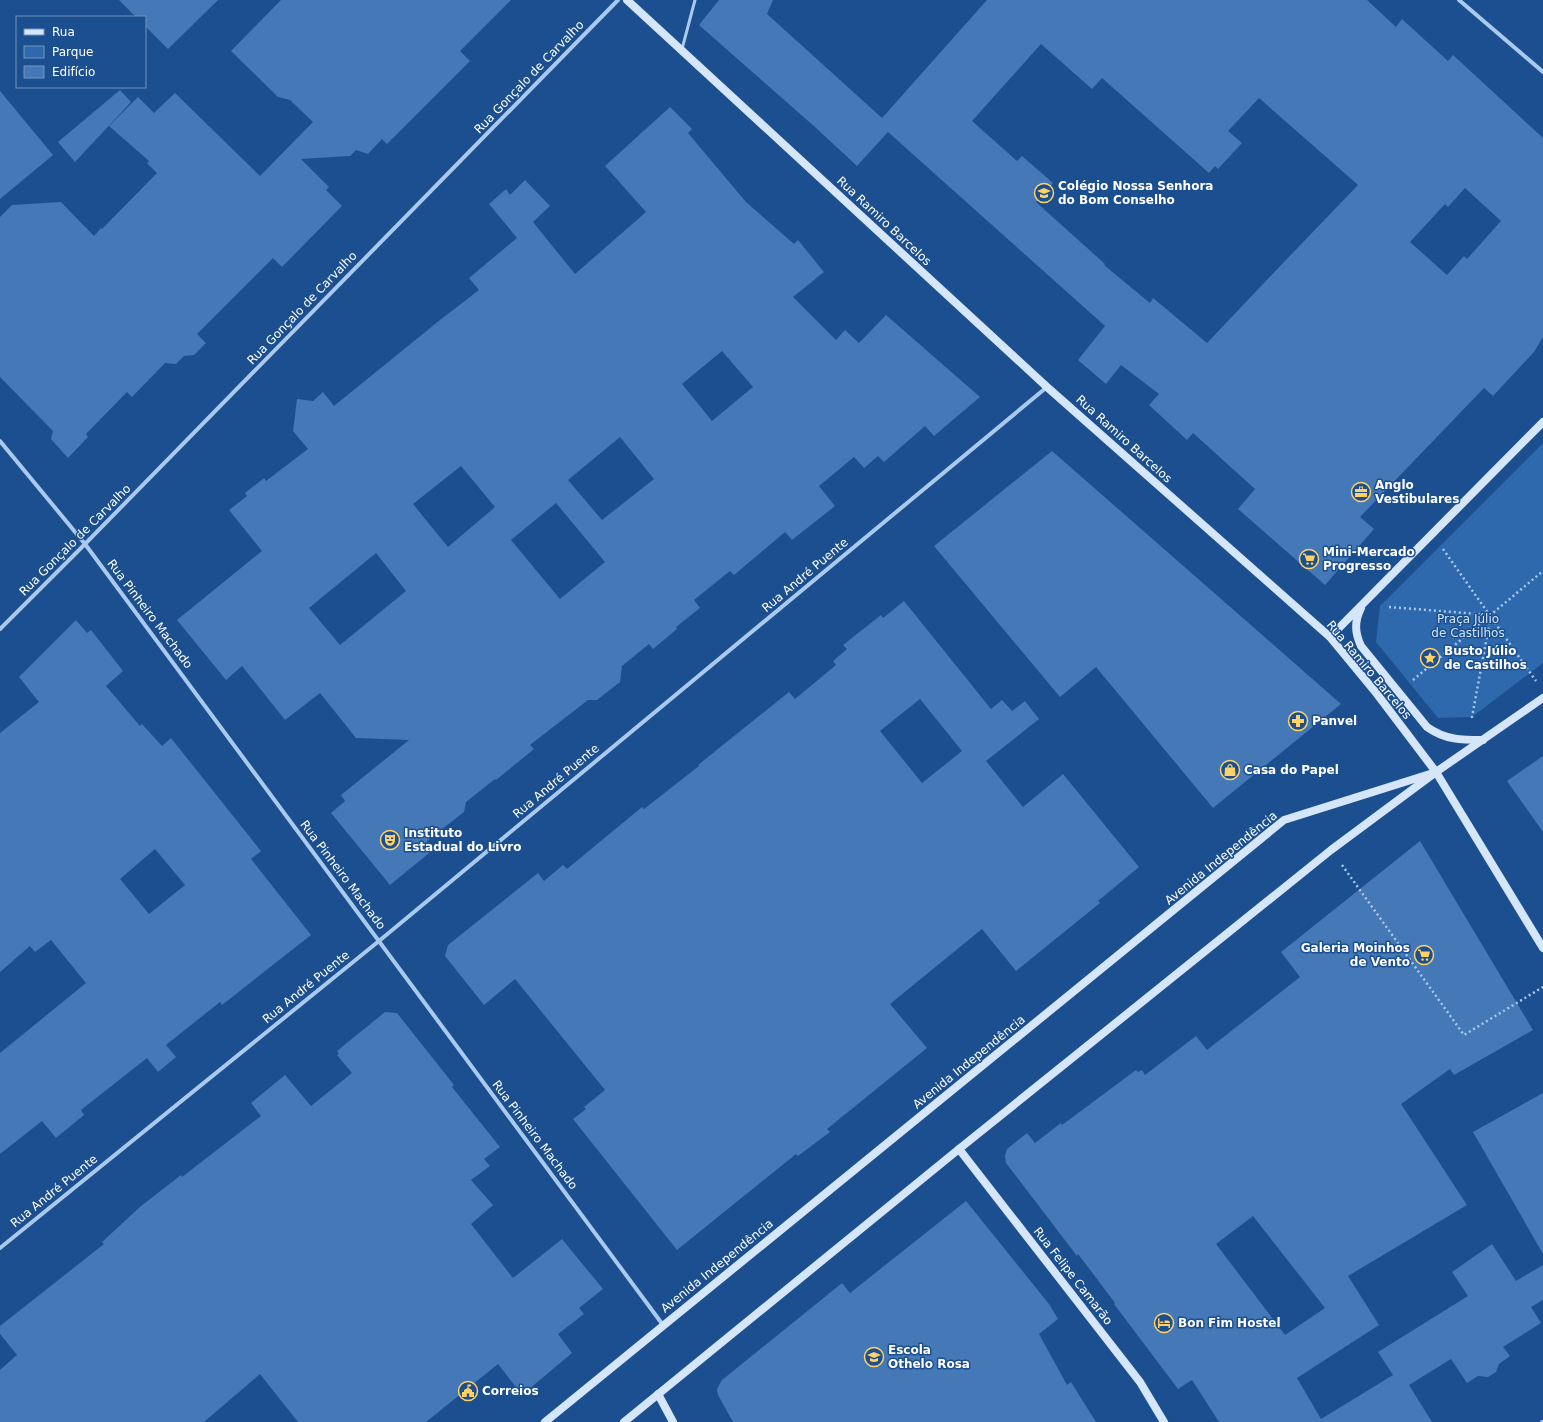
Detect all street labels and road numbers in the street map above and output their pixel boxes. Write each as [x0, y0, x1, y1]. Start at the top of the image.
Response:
street label: Rua Gonçalo de Carvalho [471, 18, 587, 136]
street label: Rua Ramiro Barcelos [834, 174, 934, 268]
street label: Rua Gonçalo de Carvalho [244, 249, 360, 367]
street label: Rua Ramiro Barcelos [1073, 392, 1175, 486]
street label: Rua Gonçalo de Carvalho [16, 481, 134, 599]
street label: Rua André Puente [759, 535, 851, 615]
street label: Rua Pinheiro Machado [104, 557, 196, 671]
street label: Rua Ramiro Barcelos [1324, 618, 1414, 722]
street label: Rua André Puente [510, 741, 602, 821]
street label: Avenida Independência [1162, 808, 1280, 908]
street label: Rua Pinheiro Machado [297, 818, 389, 932]
street label: Rua André Puente [260, 948, 352, 1026]
street label: Avenida Independência [910, 1012, 1028, 1112]
street label: Rua Pinheiro Machado [489, 1078, 581, 1192]
street label: Rua André Puente [8, 1152, 100, 1230]
street label: Avenida Independência [658, 1216, 776, 1316]
street label: Rua Felipe Camarão [1031, 1224, 1115, 1328]

